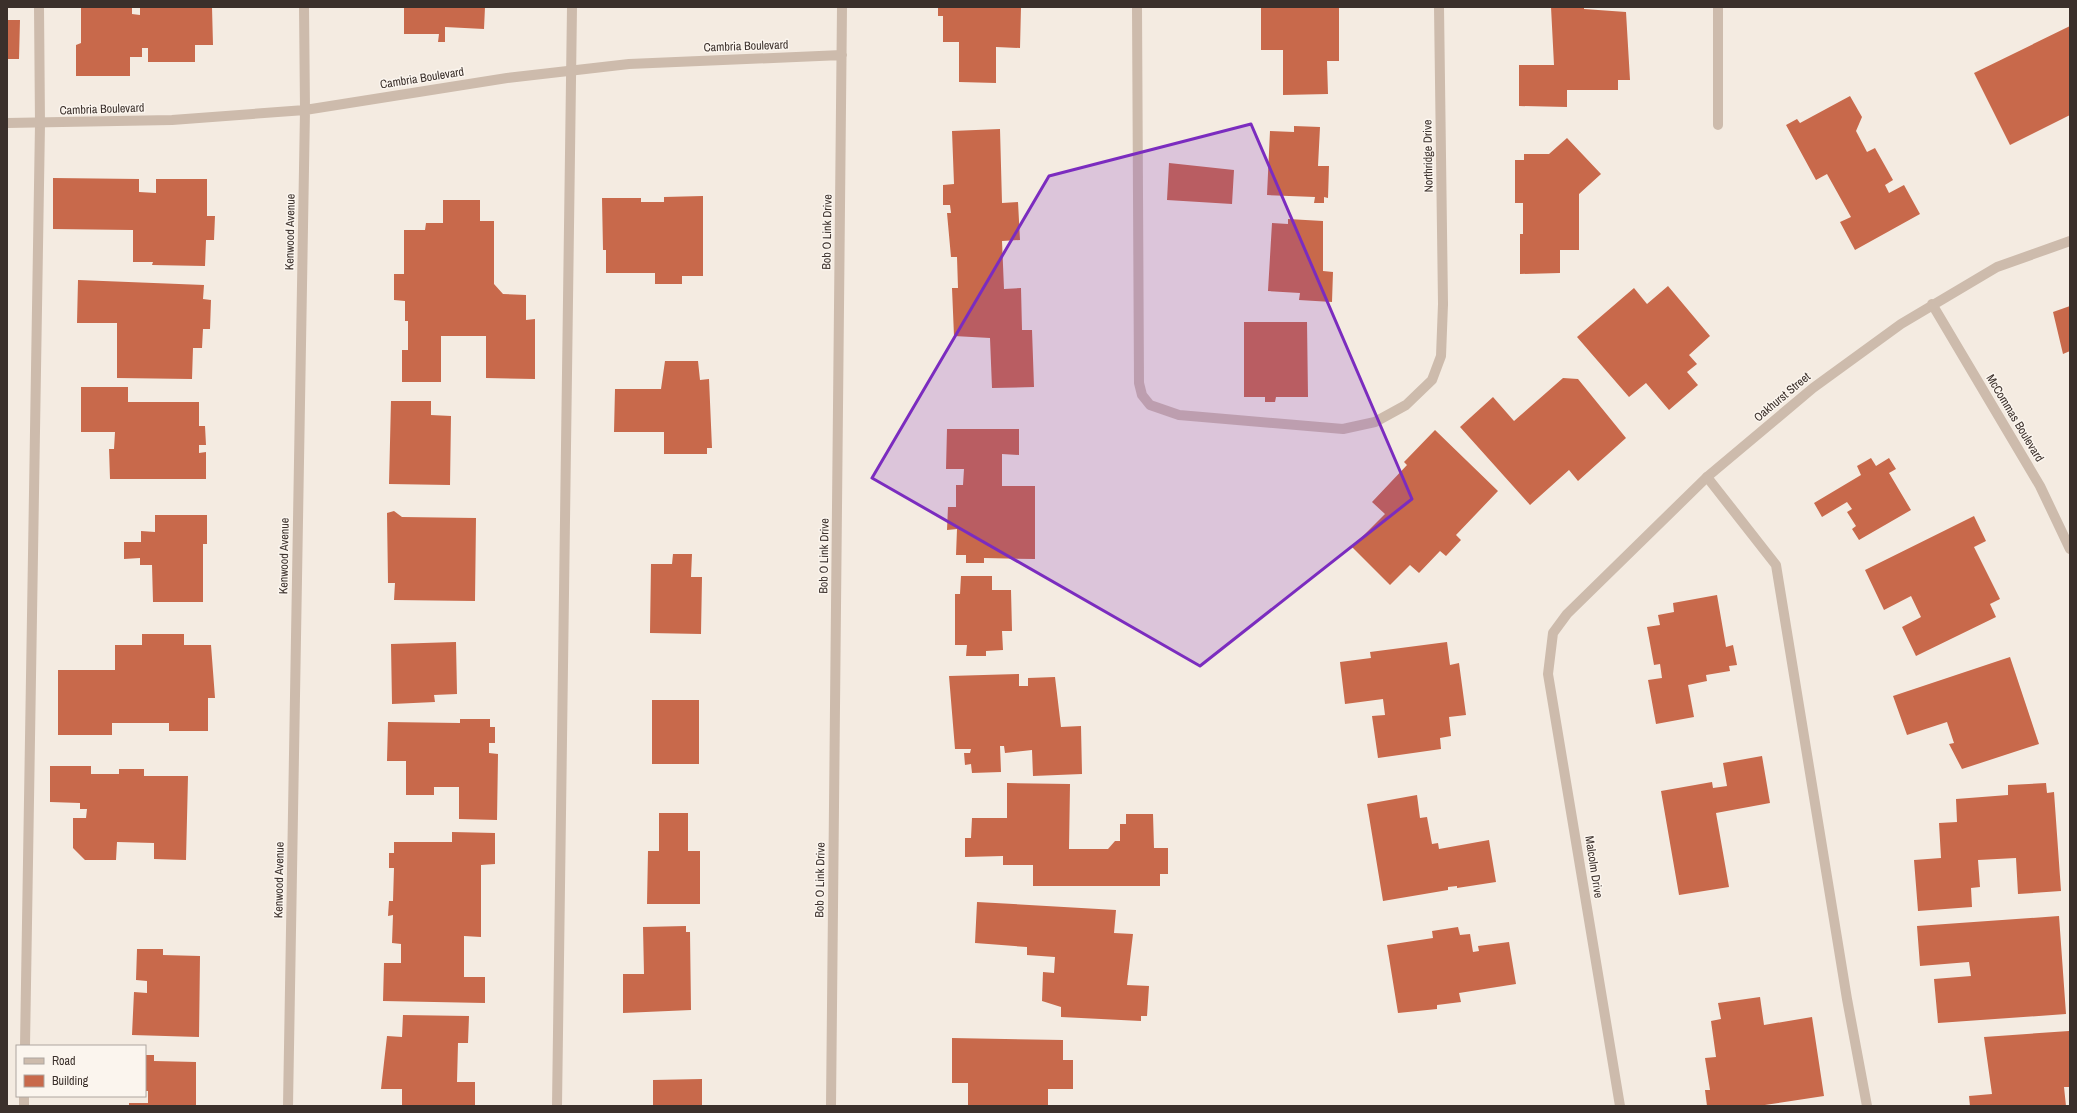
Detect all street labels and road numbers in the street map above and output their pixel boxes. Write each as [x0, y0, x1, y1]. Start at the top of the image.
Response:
street label: Cambria Boulevard [703, 37, 789, 55]
street label: Cambria Boulevard [379, 63, 465, 93]
street label: Cambria Boulevard [59, 100, 145, 118]
street label: Northridge Drive [1419, 119, 1437, 193]
street label: Kenwood Avenue [281, 194, 299, 270]
street label: Bob O Link Drive [818, 194, 836, 270]
street label: Oakhurst Street [1750, 369, 1814, 425]
street label: McCommas Boulevard [1983, 371, 2047, 465]
street label: Kenwood Avenue [275, 518, 293, 594]
street label: Bob O Link Drive [815, 518, 833, 594]
street label: Malcolm Drive [1581, 835, 1607, 899]
street label: Kenwood Avenue [270, 842, 288, 918]
street label: Bob O Link Drive [811, 842, 829, 918]

